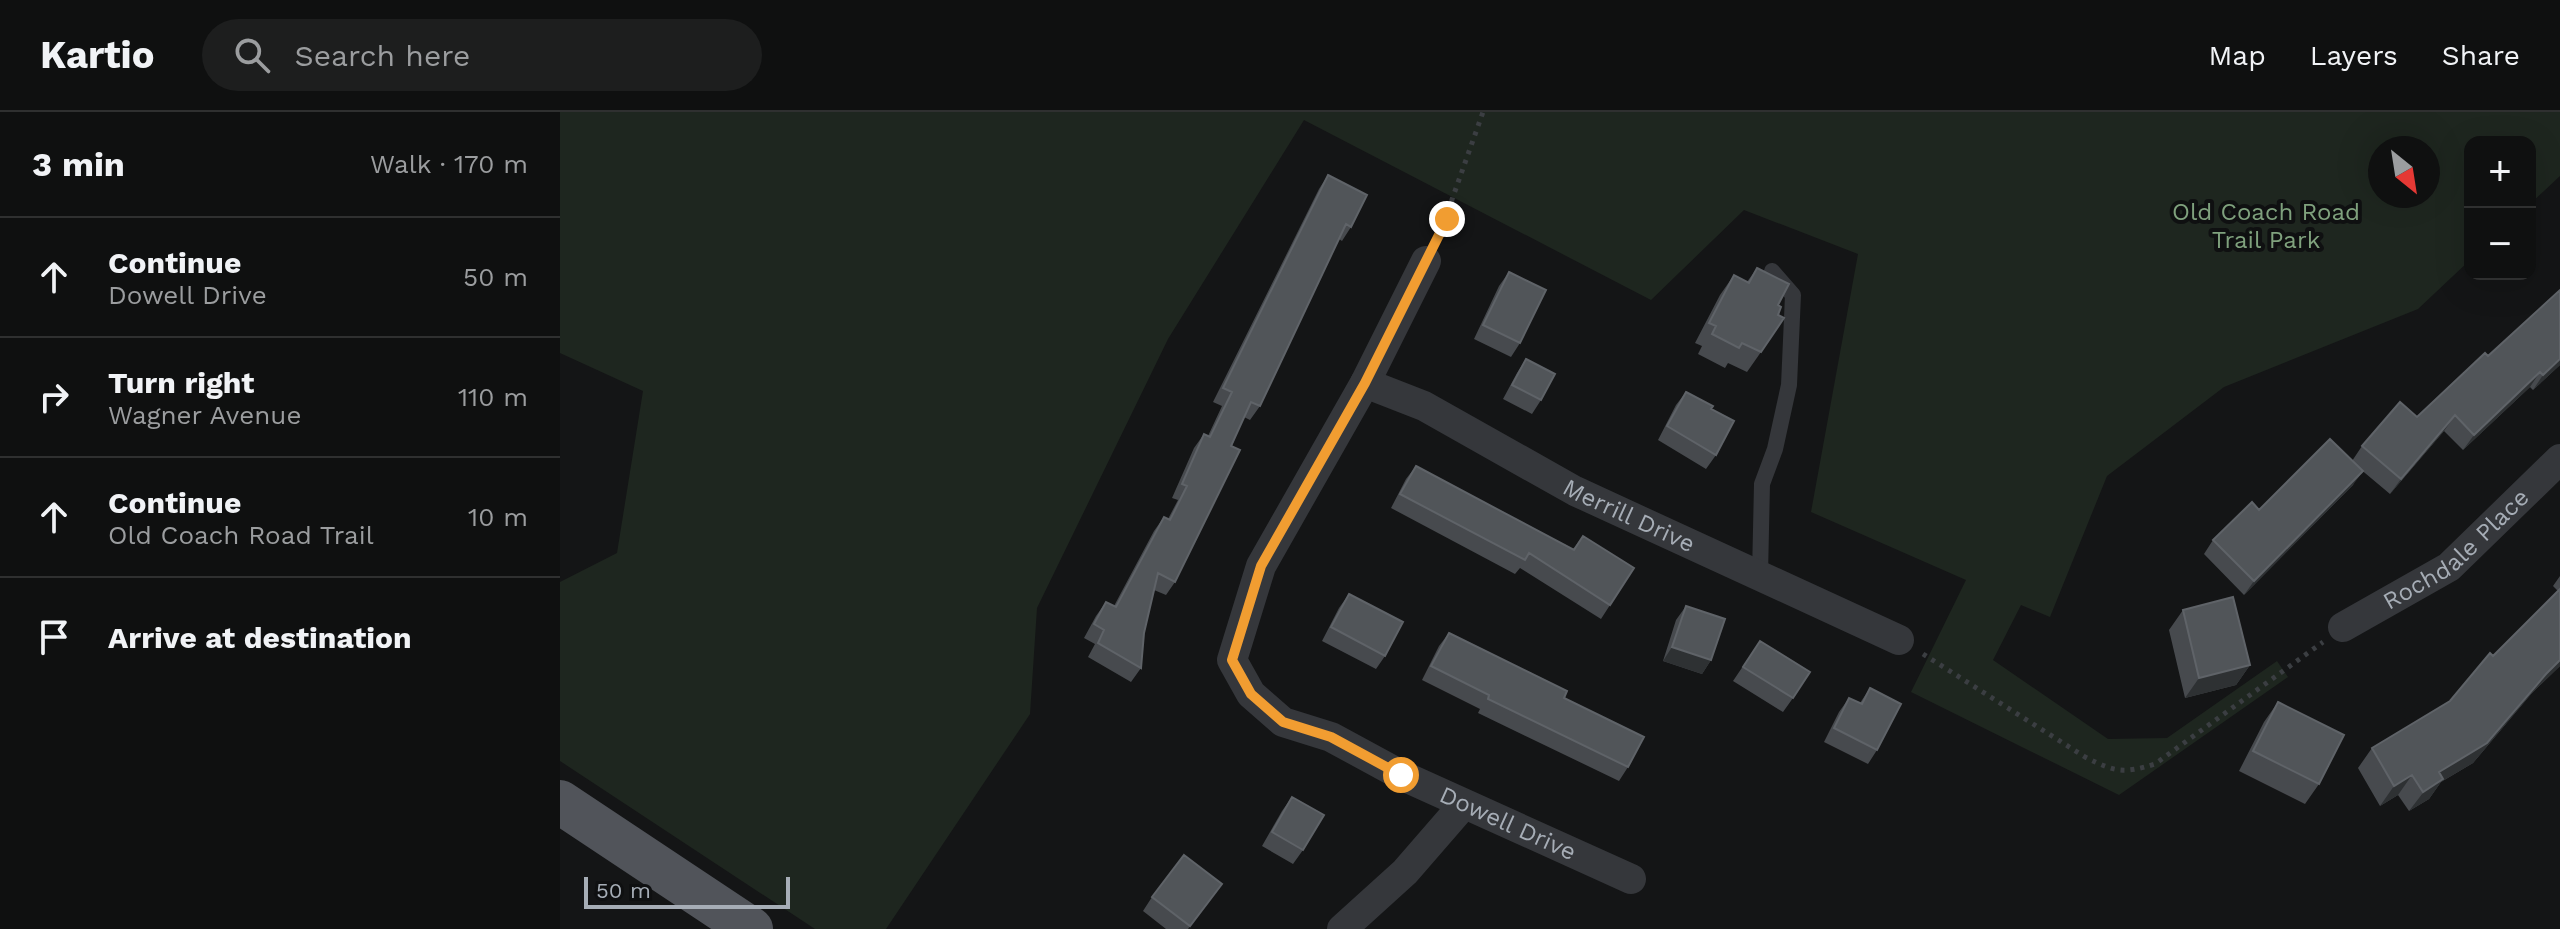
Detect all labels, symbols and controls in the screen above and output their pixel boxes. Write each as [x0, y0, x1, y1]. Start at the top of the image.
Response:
search box [202, 19, 762, 91]
text: Kartio [40, 33, 154, 77]
icon: search [230, 33, 274, 77]
text: Search here [294, 38, 470, 73]
text: Map [2209, 39, 2266, 72]
text: Layers [2310, 39, 2398, 72]
text: Share [2442, 39, 2520, 72]
north arrow [2368, 136, 2440, 208]
map controls [2464, 136, 2536, 280]
button: + [2464, 136, 2536, 208]
text: 3 min [32, 144, 125, 184]
text: Walk · 170 m [370, 149, 528, 179]
park label: Old Coach Road Trail Park [2172, 198, 2360, 254]
route end [1429, 201, 1465, 237]
button: − [2464, 208, 2536, 280]
text: Continue [108, 245, 241, 280]
icon: ahead [32, 255, 76, 299]
text: 50 m [463, 262, 528, 292]
text: Dowell Drive [108, 280, 267, 310]
text: Turn right [108, 365, 254, 400]
icon: right [32, 375, 76, 419]
text: 110 m [458, 382, 528, 412]
text: Wagner Avenue [108, 400, 301, 430]
street label: Merrill Drive [1558, 473, 1699, 558]
street label: Rochdale Place [2378, 483, 2535, 615]
text: Continue [108, 485, 241, 520]
icon: ahead [32, 495, 76, 539]
text: 10 m [468, 502, 528, 532]
text: Old Coach Road Trail [108, 520, 374, 550]
icon: arrive [32, 615, 76, 659]
text: Arrive at destination [108, 620, 412, 655]
route start [1383, 757, 1419, 793]
street label: Dowell Drive [1435, 780, 1581, 866]
scale bar [584, 873, 790, 909]
text: 50 m [596, 878, 651, 903]

